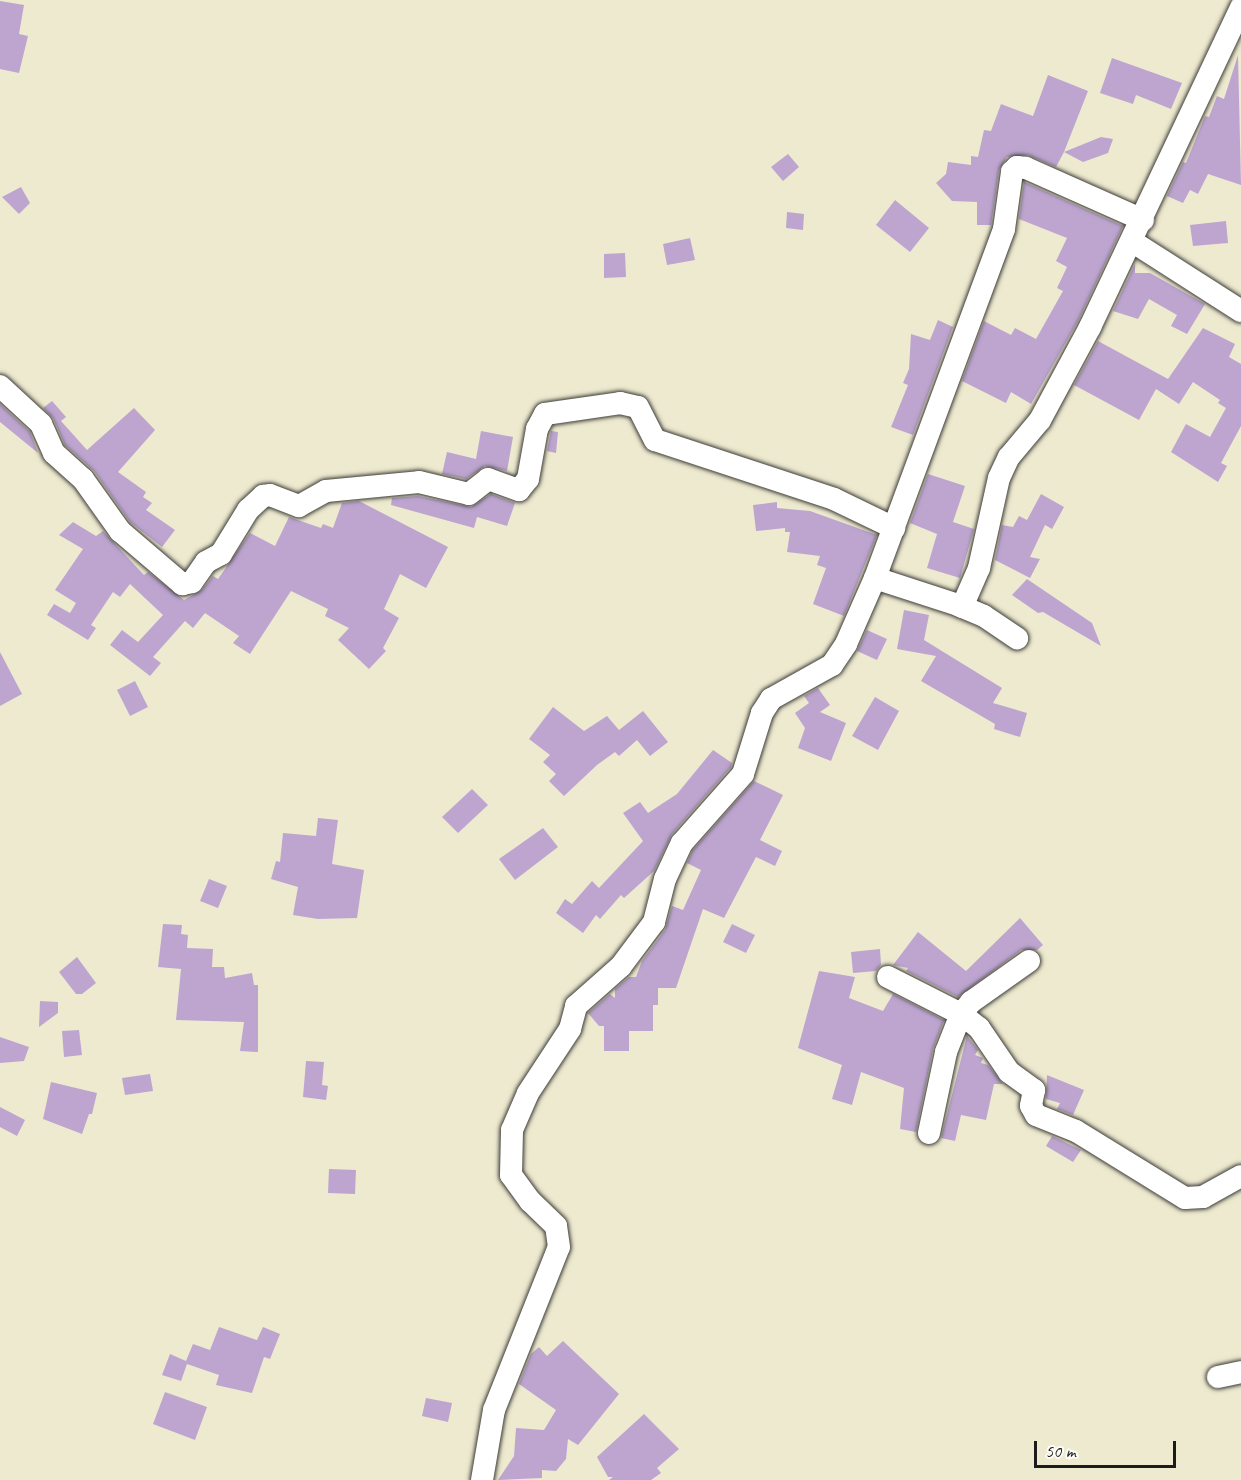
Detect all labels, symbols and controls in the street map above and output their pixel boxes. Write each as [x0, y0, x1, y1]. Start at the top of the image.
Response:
scale bar [1037, 1429, 1180, 1467]
text: 50 m [1045, 1440, 1076, 1462]

